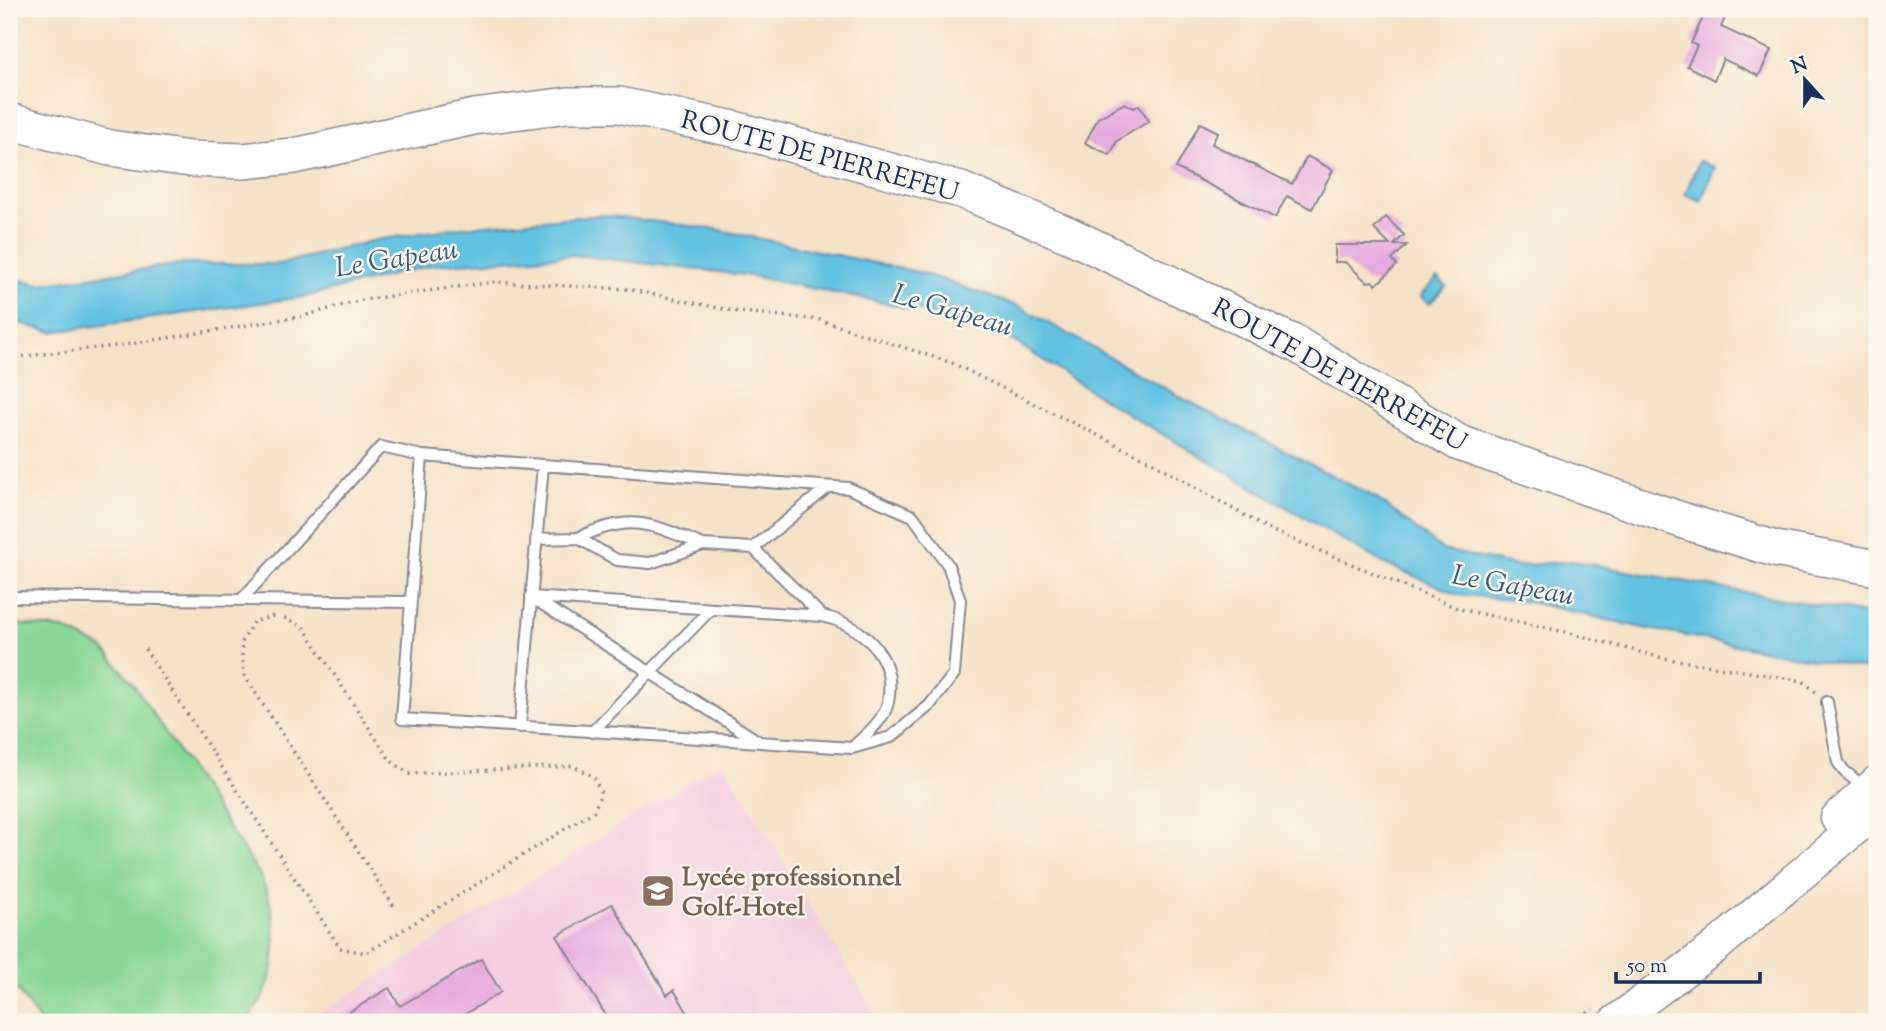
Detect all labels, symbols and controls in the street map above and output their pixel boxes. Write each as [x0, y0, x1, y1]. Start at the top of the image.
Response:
north arrow [1770, 46, 1840, 116]
text: N [1788, 51, 1812, 82]
street label: ROUTE DE PIERREFEU [676, 103, 962, 212]
water label: Le Gapeau [332, 230, 461, 289]
water label: Le Gapeau [887, 276, 1017, 348]
street label: ROUTE DE PIERREFEU [1205, 291, 1473, 462]
water label: Le Gapeau [1448, 557, 1577, 617]
place label: Lycée professionnel Golf-Hotel [682, 860, 902, 927]
school or university icon: Lycée professionnel Golf-Hotel [639, 872, 677, 910]
scale bar [1616, 940, 1760, 984]
text: 50 m [1626, 952, 1667, 982]

